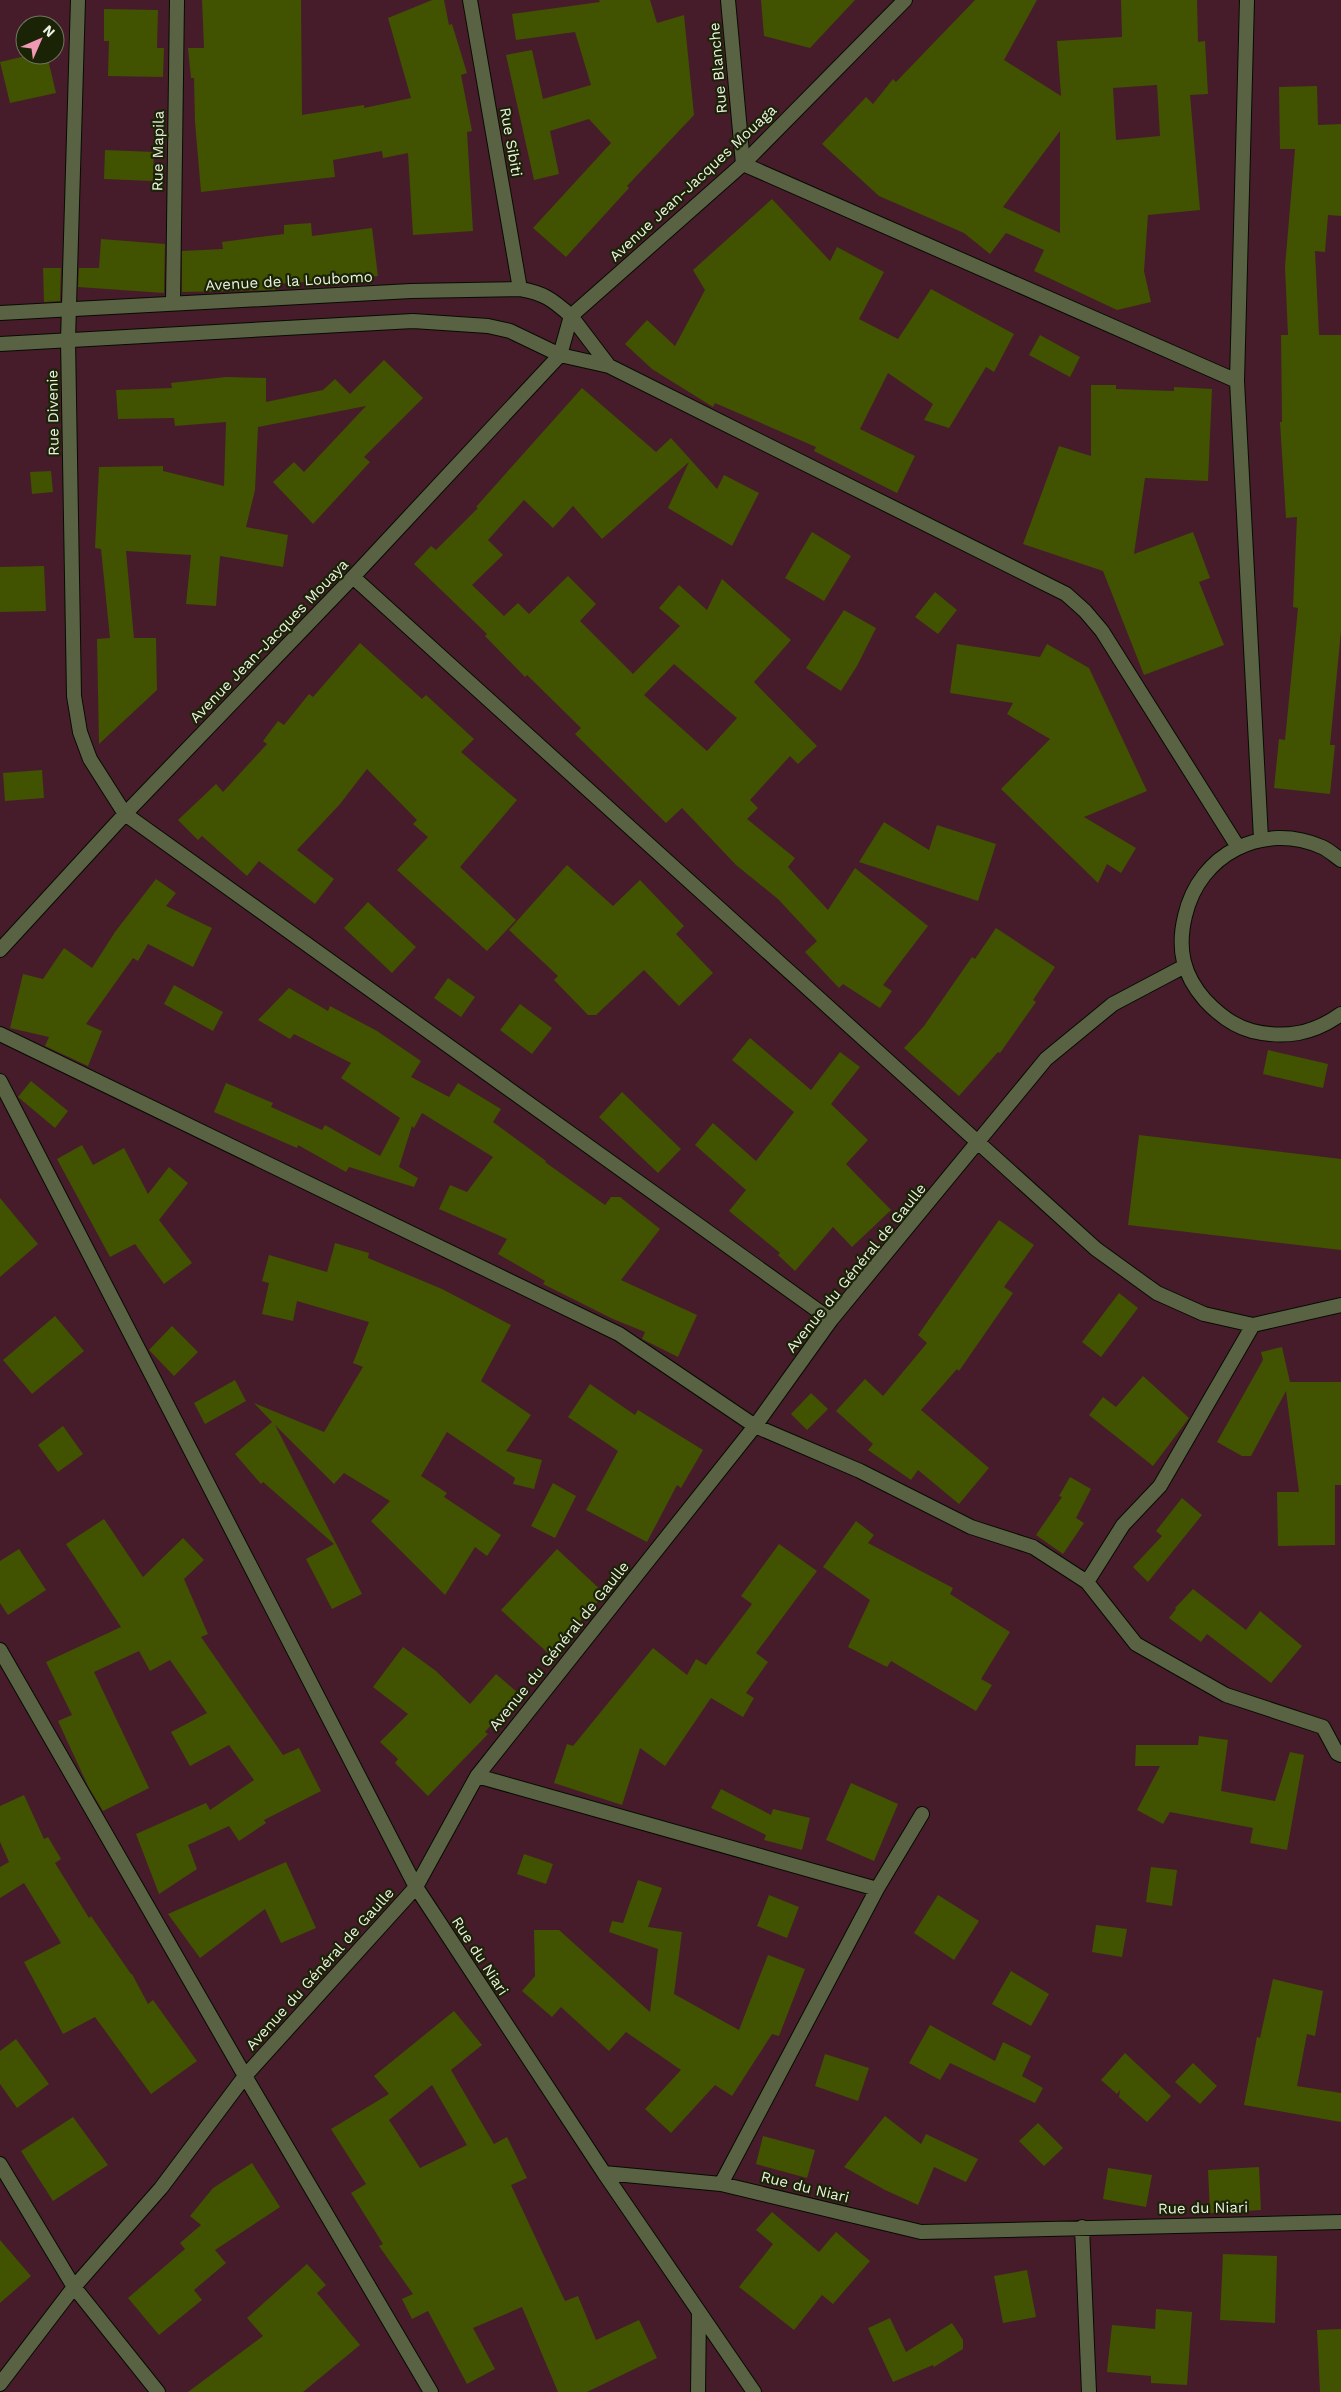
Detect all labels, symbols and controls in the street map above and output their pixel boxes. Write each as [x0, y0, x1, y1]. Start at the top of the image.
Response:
north arrow [15, 15, 65, 65]
text: N [40, 21, 59, 40]
street label: Rue Blanche [705, 22, 731, 114]
street label: Avenue Jean-Jacques Mouaga [606, 101, 781, 265]
street label: Rue Sibiti [496, 106, 526, 178]
street label: Rue Mapila [148, 110, 168, 191]
street label: Avenue de la Loubomo [205, 268, 373, 294]
street label: Rue Divenie [43, 370, 63, 456]
street label: Avenue Jean-Jacques Mouaya [186, 555, 352, 727]
street label: Avenue du Général de Gaulle [782, 1180, 930, 1356]
street label: Avenue du Général de Gaulle [485, 1558, 633, 1734]
street label: Avenue du Général de Gaulle [242, 1884, 398, 2054]
street label: Rue du Niari [448, 1913, 512, 1999]
street label: Rue du Niari [759, 2167, 851, 2207]
street label: Rue du Niari [1158, 2198, 1248, 2218]

